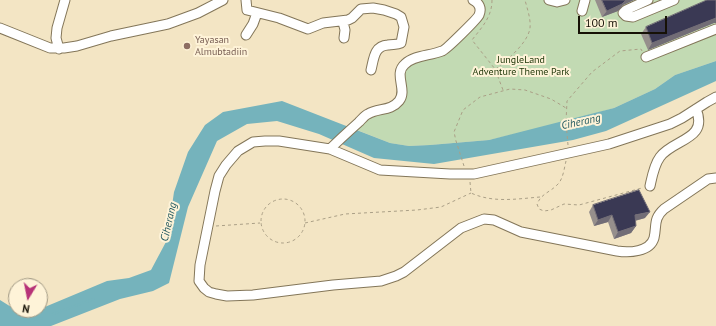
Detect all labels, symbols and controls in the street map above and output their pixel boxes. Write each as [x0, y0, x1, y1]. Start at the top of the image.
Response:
scale bar [580, 8, 669, 34]
text: 100 m [585, 15, 618, 30]
place label: Yayasan Almubtadiin [195, 34, 247, 58]
marker: Yayasan Almubtadiin [182, 41, 192, 51]
park label: JungleLand Adventure Theme Park [473, 54, 569, 78]
water label: Ciherang [560, 111, 602, 133]
water label: Ciherang [158, 201, 180, 243]
north arrow [8, 278, 48, 318]
text: N [21, 301, 31, 316]

